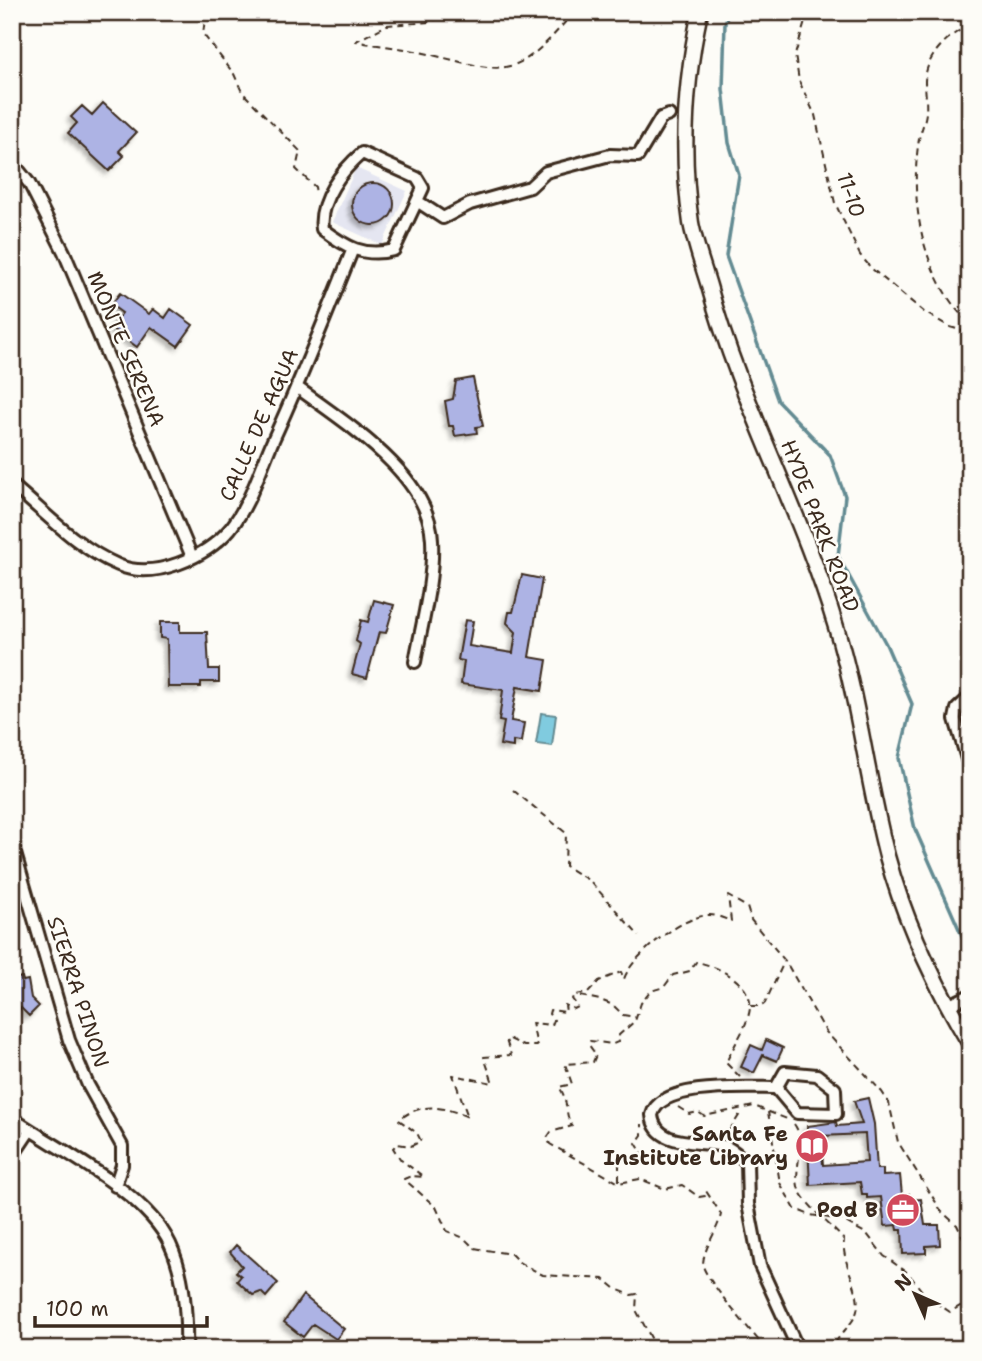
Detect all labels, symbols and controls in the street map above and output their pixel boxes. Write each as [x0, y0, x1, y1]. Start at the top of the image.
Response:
street label: 11-10 [830, 169, 872, 221]
street label: MONTE SERENA [81, 267, 171, 431]
street label: CALLE DE AGUA [213, 344, 305, 506]
street label: HYDE PARK ROAD [774, 436, 866, 616]
street label: SIERRA PINON [40, 913, 116, 1071]
place label: Santa Fe Institute Library [603, 1120, 788, 1172]
library icon: Santa Fe Institute Library [793, 1127, 831, 1165]
office icon: Pod B [884, 1191, 922, 1229]
place label: Pod B [817, 1196, 878, 1224]
north arrow [880, 1260, 950, 1330]
text: N [889, 1268, 917, 1296]
scale bar [35, 1284, 206, 1328]
text: 100 m [46, 1295, 109, 1323]

